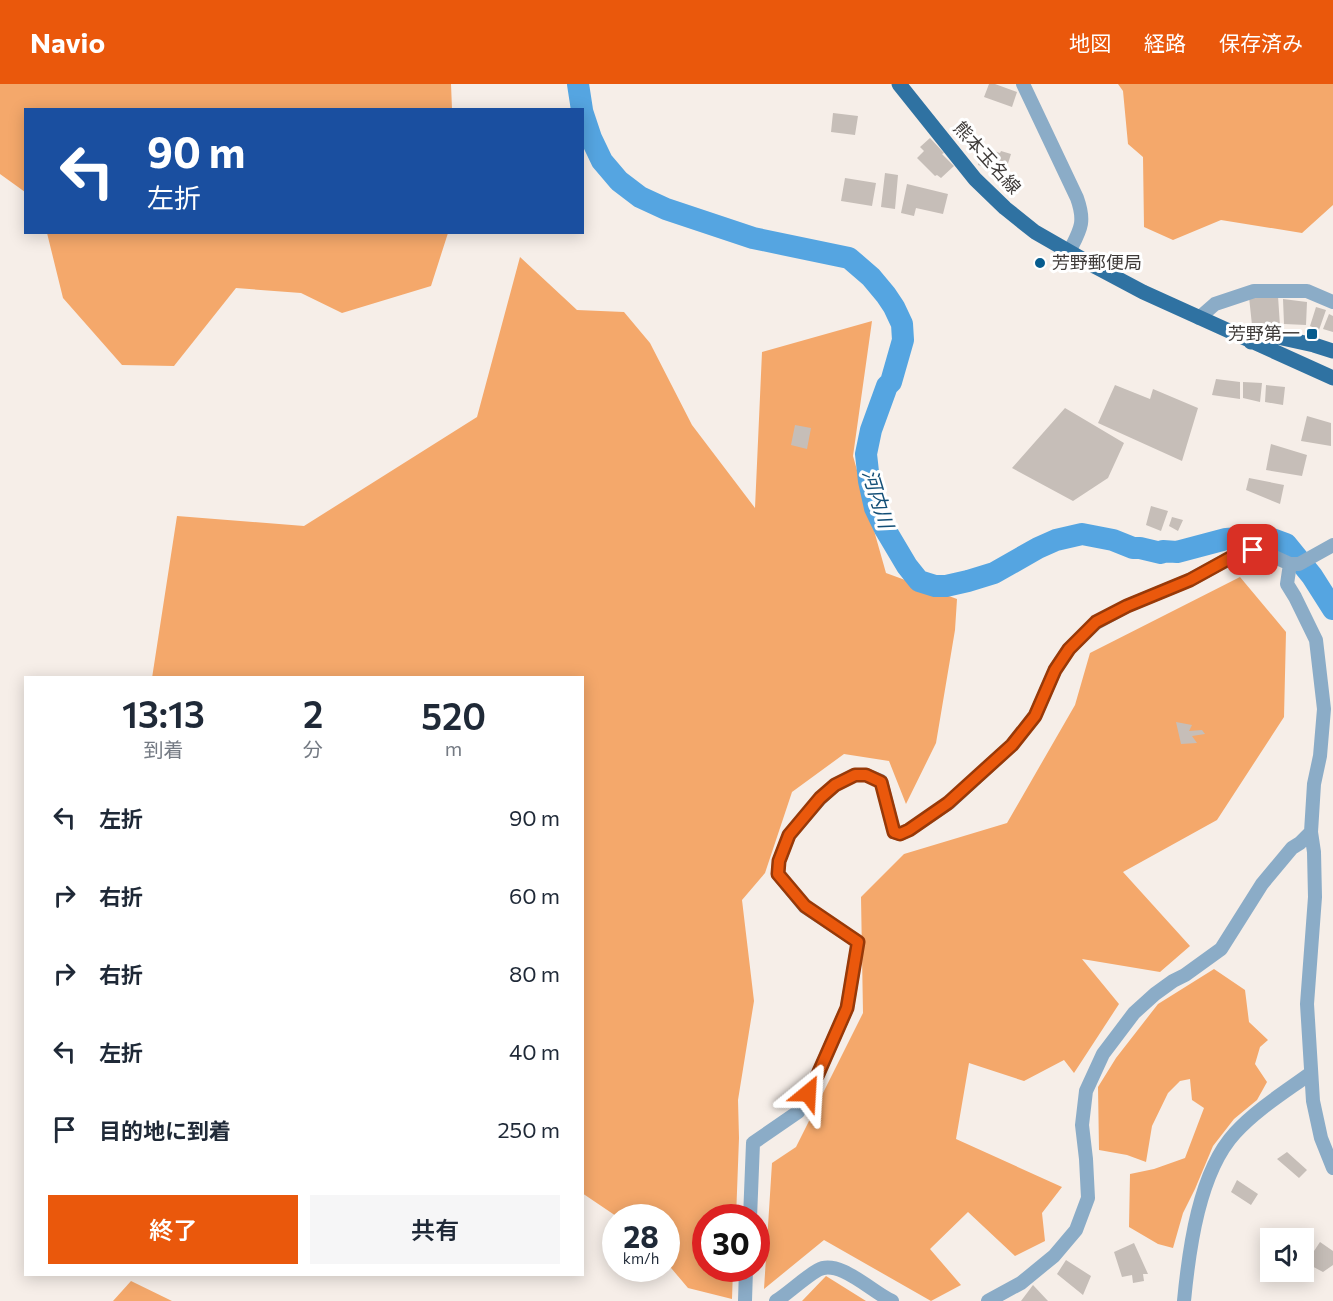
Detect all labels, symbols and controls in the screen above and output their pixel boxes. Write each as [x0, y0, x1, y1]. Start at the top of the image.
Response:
text: Navio [30, 25, 105, 59]
text: 地図 [1069, 30, 1111, 55]
text: 経路 [1144, 30, 1186, 55]
text: 保存済み [1219, 30, 1303, 55]
street label: 熊本玉名線 [949, 117, 1026, 198]
text: 90 m [147, 125, 246, 177]
icon: left [48, 132, 126, 210]
text: 左折 [147, 181, 201, 214]
place label: 芳野郵便局 [1052, 251, 1142, 273]
marker: 芳野郵便局 [1033, 256, 1047, 270]
place label: 芳野第一 [1228, 322, 1300, 344]
marker: 芳野第一 [1305, 327, 1319, 341]
water label: 河内川 [859, 467, 900, 533]
pin [1227, 524, 1278, 575]
icon: arrive [1236, 533, 1269, 566]
text: 13:13 [122, 691, 205, 735]
text: 2 [303, 691, 323, 735]
text: 520 [421, 693, 486, 737]
text: m [445, 736, 462, 760]
text: 到着 [143, 737, 183, 761]
text: 分 [303, 737, 323, 761]
icon: left [48, 801, 81, 834]
text: 90 m [509, 804, 560, 831]
text: 左折 [99, 805, 143, 832]
icon: right [48, 879, 81, 912]
text: 60 m [509, 882, 560, 909]
text: 右折 [99, 883, 143, 910]
icon: right [48, 957, 81, 990]
text: 80 m [509, 960, 560, 987]
text: 右折 [99, 961, 143, 988]
icon: left [48, 1035, 81, 1068]
text: 40 m [509, 1038, 560, 1065]
text: 左折 [99, 1039, 143, 1066]
position arrow [776, 1061, 840, 1125]
icon: arrive [48, 1113, 81, 1146]
text: 250 m [497, 1116, 560, 1143]
text: 目的地に到着 [99, 1117, 231, 1144]
button: 終了 [48, 1195, 298, 1264]
button: 共有 [310, 1195, 560, 1264]
speed limit sign: 30 [692, 1204, 770, 1282]
text: 28 [623, 1217, 659, 1254]
map controls [1260, 1228, 1314, 1282]
button: sound [1260, 1228, 1314, 1282]
text: km/h [623, 1249, 659, 1267]

